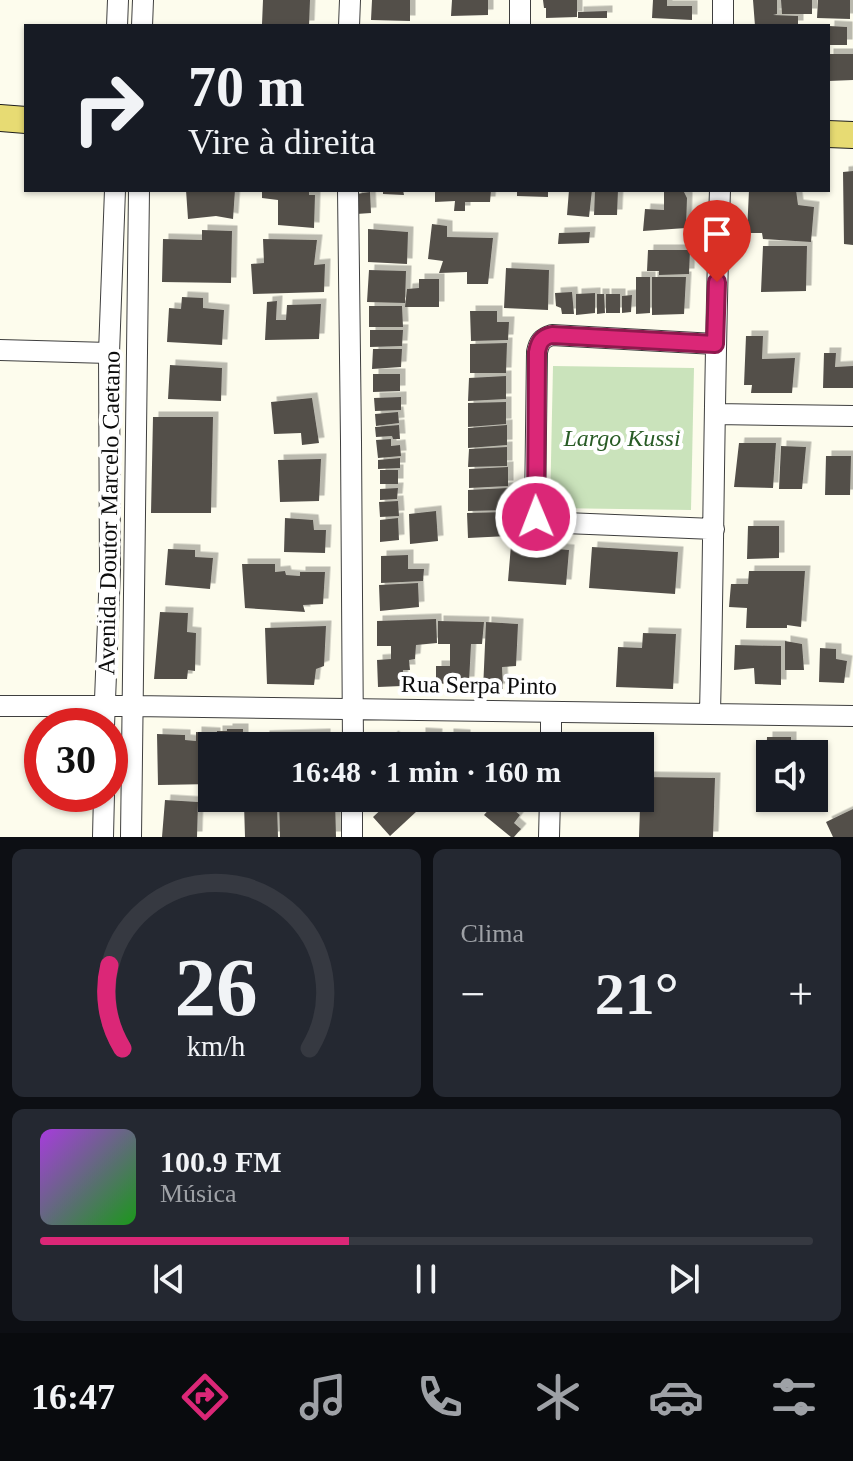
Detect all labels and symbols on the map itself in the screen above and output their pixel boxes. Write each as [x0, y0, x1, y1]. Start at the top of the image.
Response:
pin [683, 200, 751, 282]
street label: Avenida Doutor Marcelo Caetano [93, 351, 125, 675]
park label: Largo Kussi [562, 425, 681, 451]
position arrow [494, 475, 578, 559]
street label: Rua Serpa Pinto [401, 671, 557, 699]
speed limit sign: 30 [24, 708, 128, 812]

